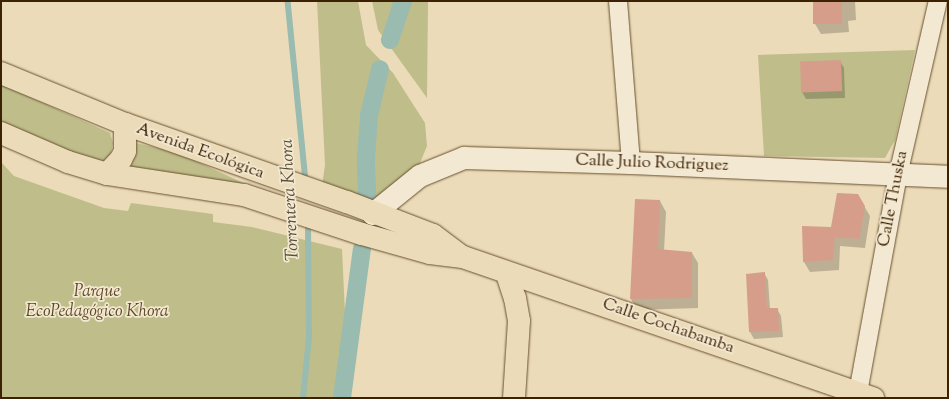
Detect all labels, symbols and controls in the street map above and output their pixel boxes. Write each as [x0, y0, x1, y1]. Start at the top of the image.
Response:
street label: Avenida Ecológica [133, 119, 267, 185]
water label: Torrentera Khora [277, 138, 305, 262]
street label: Calle Thuska [875, 149, 913, 249]
street label: Calle Julio Rodriguez [575, 151, 729, 177]
park label: Parque EcoPedagógico Khora [25, 283, 169, 323]
street label: Calle Cochabamba [599, 295, 737, 359]

